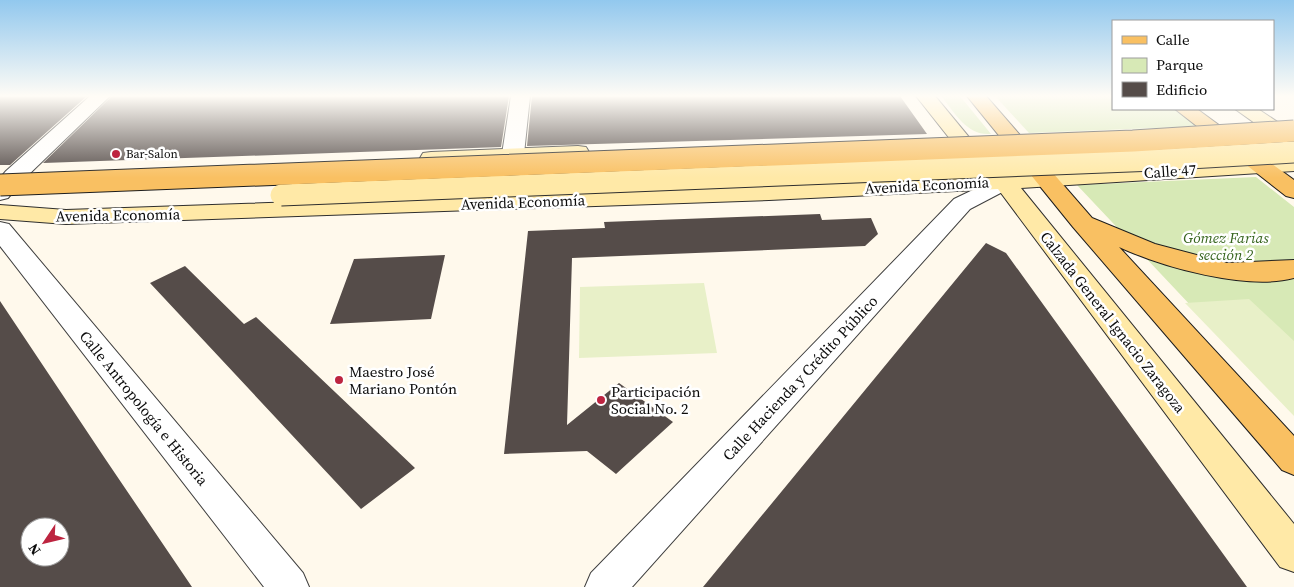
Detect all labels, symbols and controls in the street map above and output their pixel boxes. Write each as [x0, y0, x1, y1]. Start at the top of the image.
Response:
legend [1112, 20, 1274, 110]
text: Calle [1156, 29, 1190, 50]
text: Parque [1156, 54, 1204, 75]
text: Edificio [1156, 79, 1207, 100]
place label: Bar-Salon [126, 146, 178, 162]
marker: Bar-Salon [110, 148, 122, 160]
street label: Calle 47 [1143, 159, 1197, 183]
street label: Avenida Economía [864, 171, 990, 199]
street label: Avenida Economía [460, 189, 586, 215]
street label: Avenida Economía [56, 203, 181, 227]
street label: Calzada General Ignacio Zaragoza [1035, 227, 1191, 417]
park label: Gómez Farias sección 2 [1183, 227, 1269, 265]
street label: Calle Hacienda y Crédito Público [718, 291, 882, 465]
street label: Calle Antropología e Historia [75, 326, 213, 490]
place label: Maestro José Mariano Pontón [349, 361, 457, 399]
marker: Maestro José Mariano Pontón [333, 374, 345, 386]
place label: Participación Social No. 2 [611, 381, 701, 419]
marker: Participación Social No. 2 [595, 394, 607, 406]
north arrow [20, 517, 70, 567]
text: N [23, 540, 45, 559]

